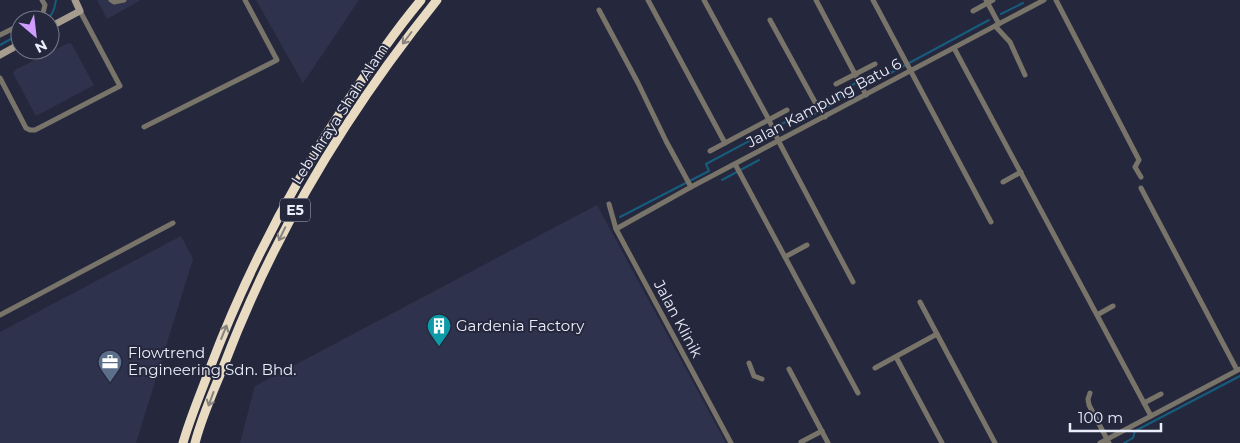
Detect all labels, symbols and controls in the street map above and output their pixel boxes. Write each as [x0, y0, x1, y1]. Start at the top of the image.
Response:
north arrow [10, 10, 60, 60]
one-way arrow [402, 31, 412, 45]
text: N [32, 36, 50, 57]
street label: Lebuhraya Shah Alam [287, 40, 392, 188]
street label: Jalan Kampung Batu 6 [742, 54, 904, 152]
road number: E5 [280, 198, 310, 222]
one-way arrow [277, 226, 286, 241]
street label: Jalan Klinik [650, 276, 707, 361]
building icon: Gardenia Factory [426, 313, 452, 347]
place label: Gardenia Factory [456, 316, 585, 335]
one-way arrow [220, 325, 229, 340]
place label: Flowtrend Engineering Sdn. Bhd. [128, 343, 296, 379]
office icon: Flowtrend Engineering Sdn. Bhd. [97, 349, 123, 383]
one-way arrow [206, 391, 215, 407]
scale bar [1070, 400, 1161, 432]
text: 100 m [1078, 408, 1123, 427]

